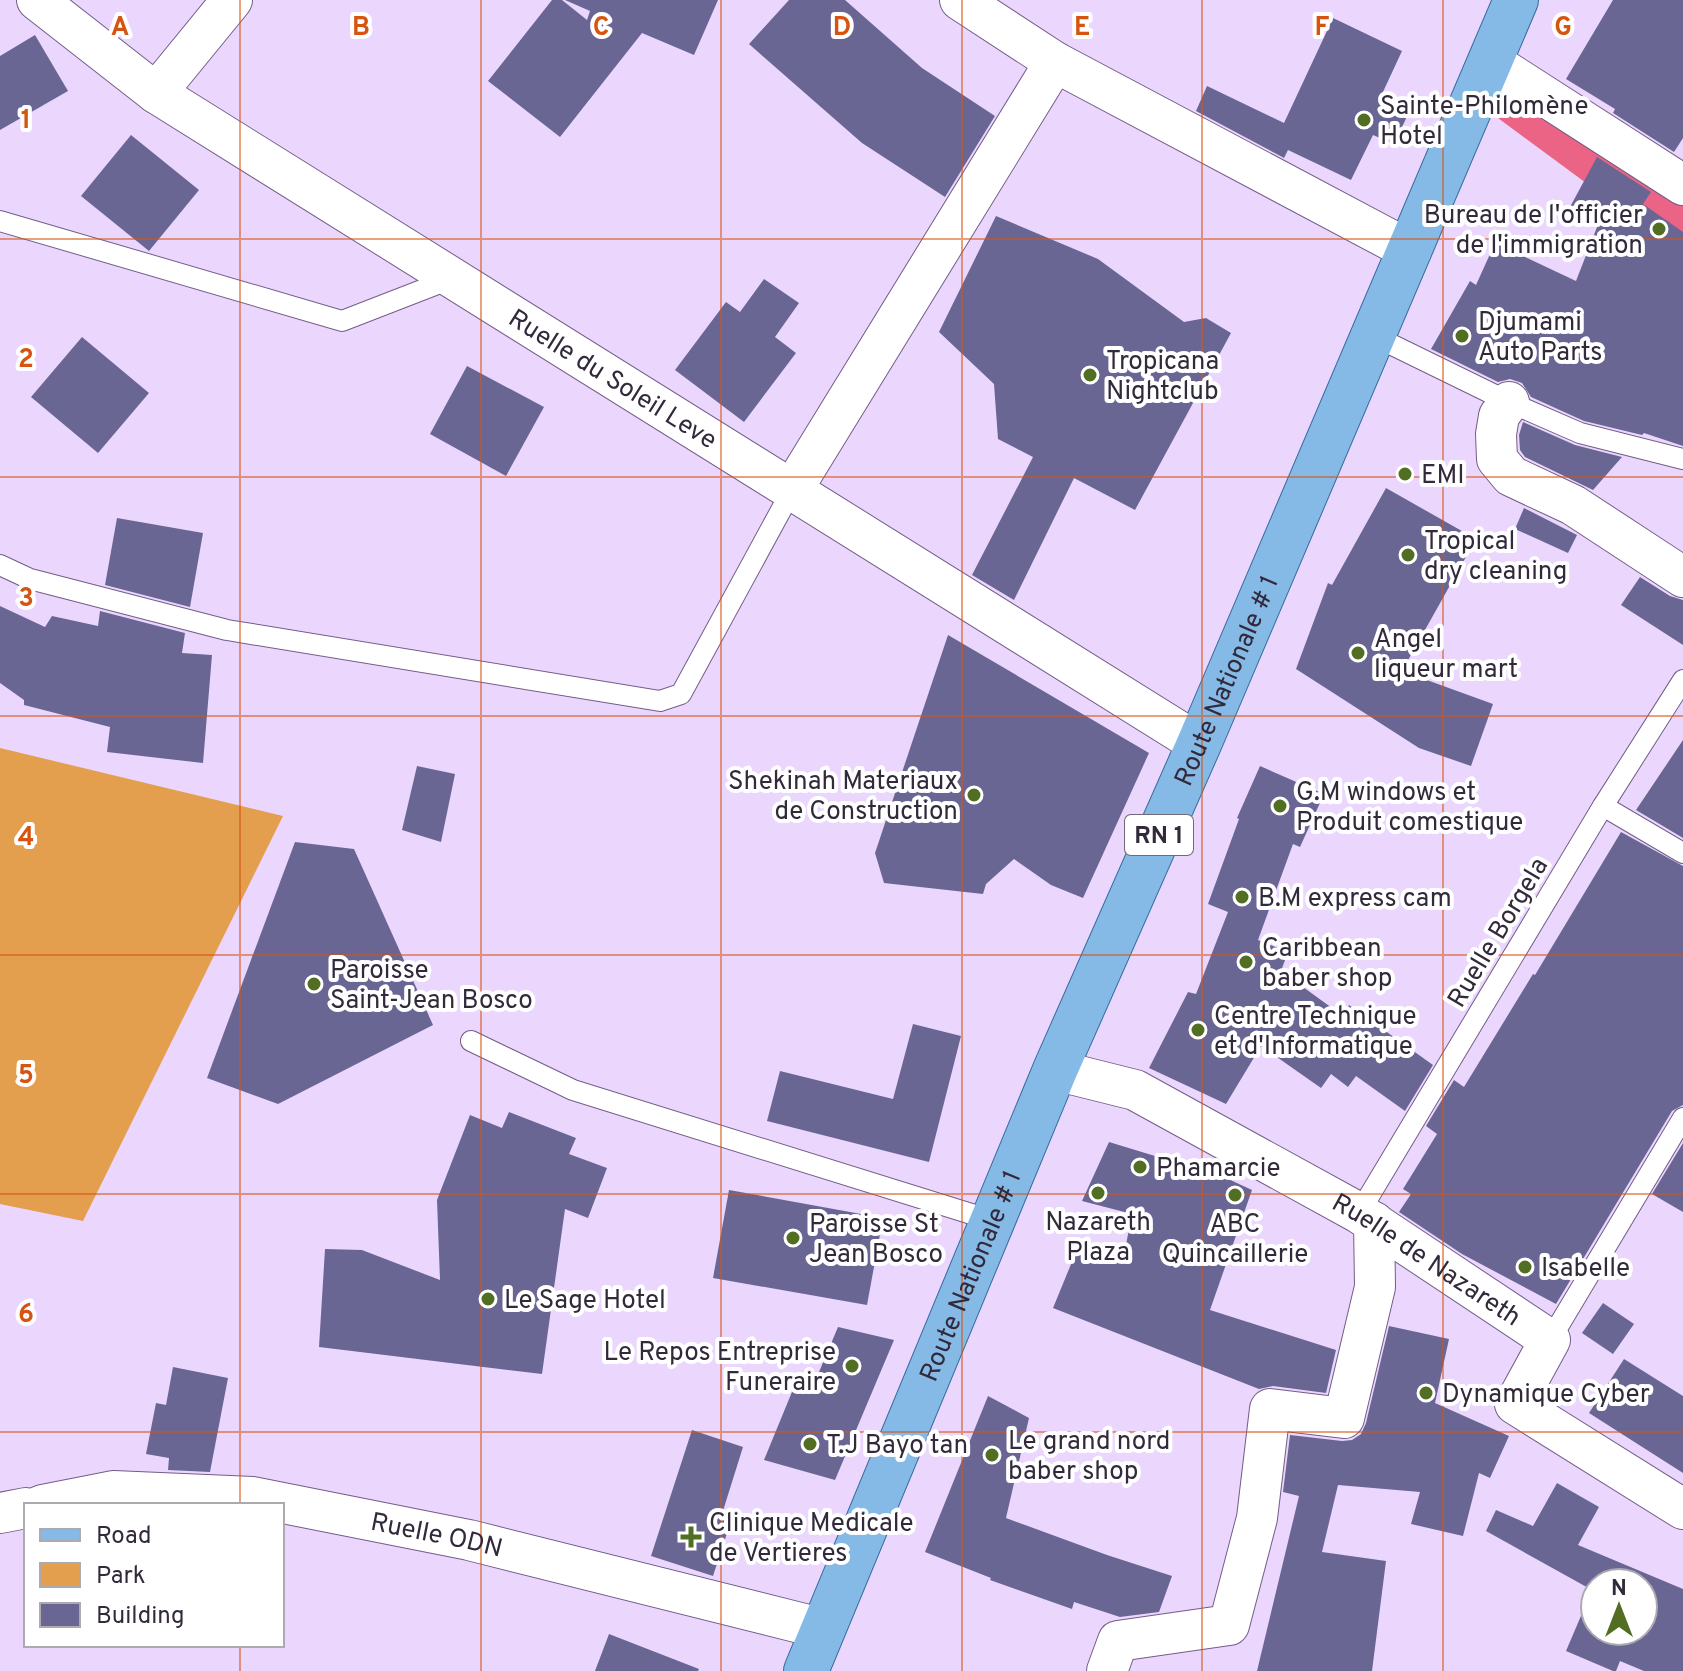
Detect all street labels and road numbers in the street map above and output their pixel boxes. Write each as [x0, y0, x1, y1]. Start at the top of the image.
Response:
street label: Ruelle du Soleil Leve [501, 303, 722, 458]
street label: Route Nationale # 1 [1168, 571, 1288, 792]
road number: RN 1 [1125, 815, 1193, 855]
street label: Ruelle Borgela [1441, 852, 1557, 1014]
street label: Route Nationale # 1 [914, 1166, 1031, 1387]
street label: Ruelle de Nazareth [1325, 1187, 1526, 1335]
street label: Ruelle ODN [367, 1507, 506, 1567]

